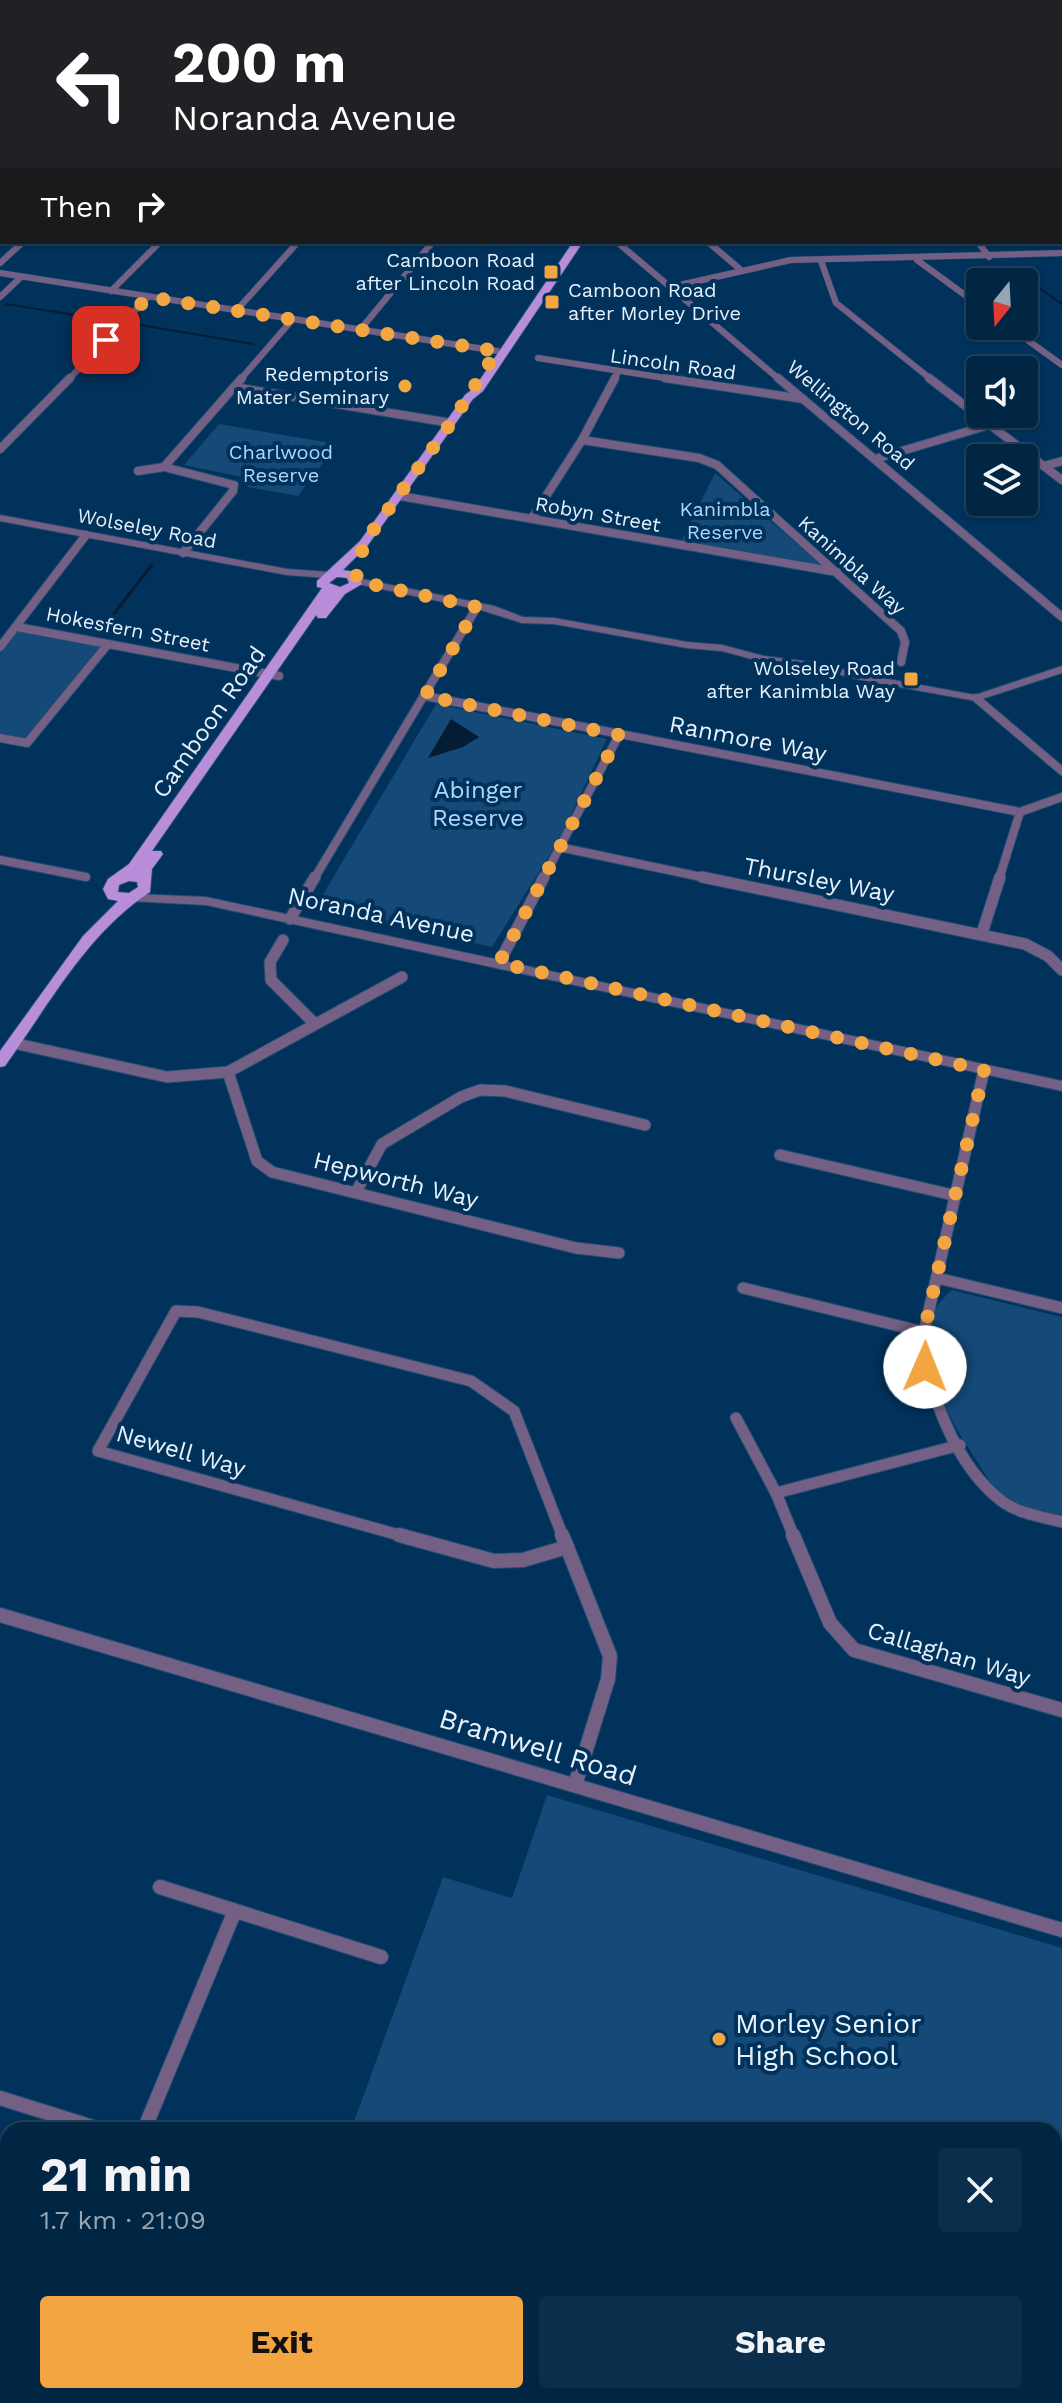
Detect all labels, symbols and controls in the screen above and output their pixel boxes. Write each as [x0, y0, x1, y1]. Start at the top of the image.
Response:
text: 200 m [172, 30, 346, 96]
icon: left [40, 32, 144, 136]
text: Noranda Avenue [172, 97, 457, 139]
icon: right [128, 184, 172, 228]
text: Then [40, 189, 112, 224]
place label: Camboon Road after Lincoln Road [355, 248, 535, 295]
marker: Camboon Road after Lincoln Road [542, 263, 560, 281]
north arrow [966, 268, 1038, 340]
map controls [966, 268, 1038, 516]
place label: Camboon Road after Morley Drive [568, 278, 741, 325]
marker: Camboon Road after Morley Drive [543, 293, 561, 311]
pin [72, 306, 140, 374]
icon: arrive [84, 318, 128, 362]
street label: Lincoln Road [608, 343, 738, 385]
street label: Wellington Road [782, 355, 920, 475]
button: sound [966, 356, 1038, 428]
place label: Redemptoris Mater Seminary [236, 362, 390, 409]
marker: Redemptoris Mater Seminary [396, 377, 414, 395]
park label: Charlwood Reserve [229, 440, 333, 487]
button: layers [966, 444, 1038, 516]
street label: Robyn Street [533, 491, 663, 537]
park label: Kanimbla Reserve [680, 497, 770, 544]
street label: Wolseley Road [75, 503, 219, 553]
street label: Kanimbla Way [793, 510, 911, 620]
street label: Hokesfern Street [44, 601, 212, 657]
street label: Camboon Road [146, 641, 272, 803]
place label: Wolseley Road after Kanimbla Way [706, 656, 896, 703]
marker: Wolseley Road after Kanimbla Way [902, 670, 920, 688]
street label: Ranmore Way [667, 710, 830, 768]
park label: Abinger Reserve [432, 776, 524, 832]
street label: Thursley Way [741, 852, 897, 908]
street label: Noranda Avenue [285, 882, 477, 948]
street label: Hepworth Way [311, 1146, 482, 1214]
position arrow [883, 1325, 967, 1409]
street label: Newell Way [113, 1419, 250, 1483]
street label: Callaghan Way [864, 1616, 1035, 1692]
street label: Bramwell Road [435, 1701, 641, 1793]
place label: Morley Senior High School [735, 2007, 921, 2072]
marker: Morley Senior High School [710, 2030, 728, 2048]
text: 21 min [40, 2146, 192, 2203]
button: close [938, 2148, 1022, 2232]
text: 1.7 km · 21:09 [40, 2205, 206, 2235]
button: Exit [40, 2296, 523, 2388]
button: Share [539, 2296, 1022, 2388]

